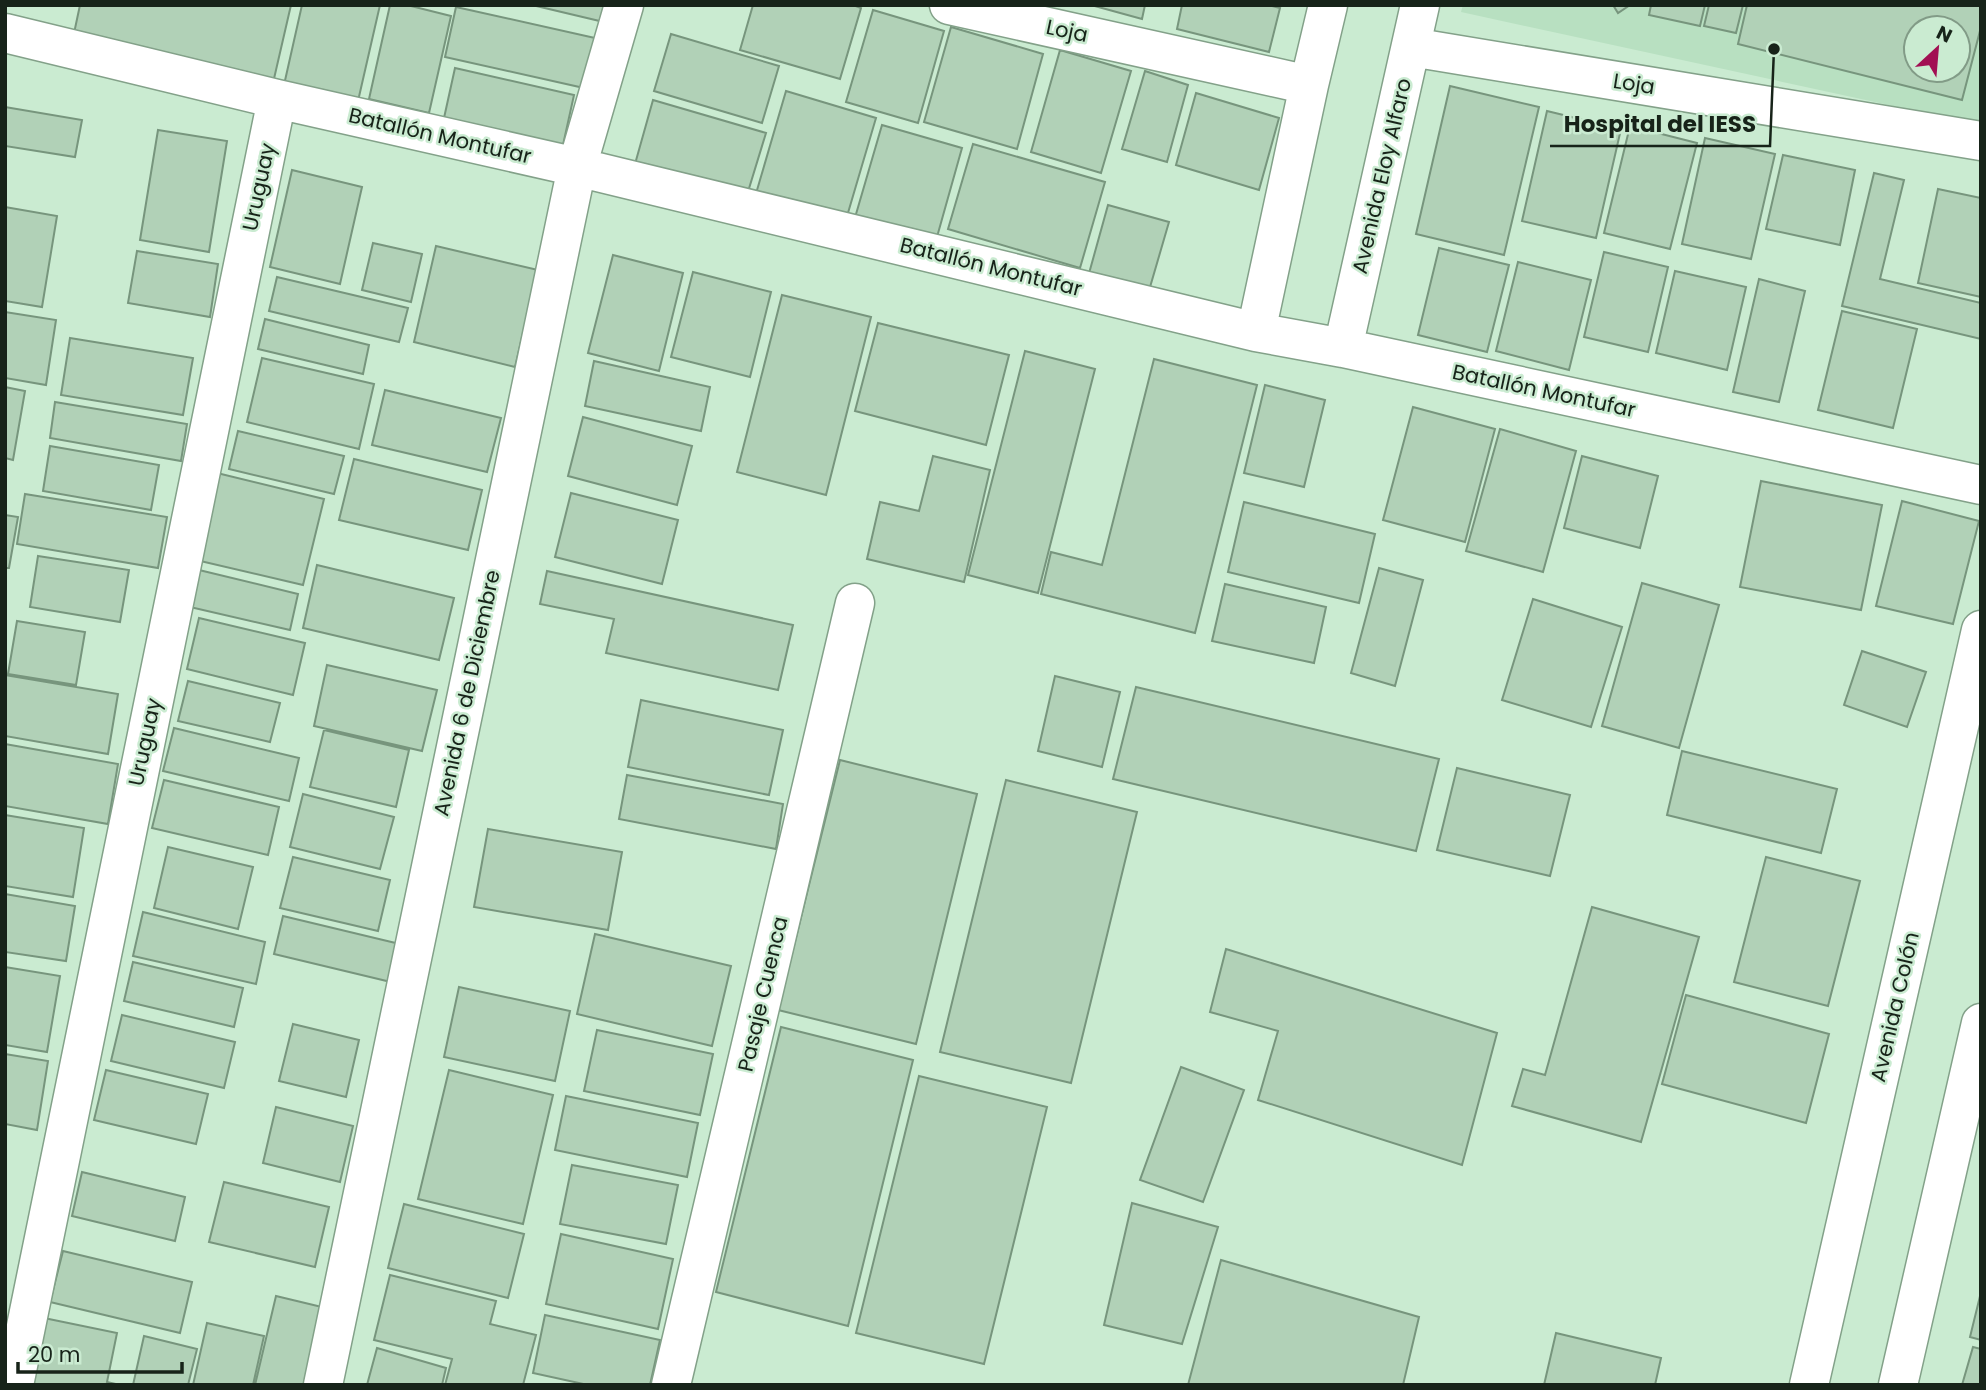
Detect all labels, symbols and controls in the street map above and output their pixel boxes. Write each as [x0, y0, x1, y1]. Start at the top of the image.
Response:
street label: Loja [1044, 12, 1091, 49]
north arrow [1902, 14, 1972, 84]
text: N [1932, 19, 1957, 49]
street label: Loja [1611, 66, 1657, 101]
street label: Avenida Eloy Alfaro [1345, 75, 1418, 277]
street label: Batallón Montufar [346, 100, 534, 171]
callout: Hospital del IESS [1550, 102, 1770, 146]
text: Hospital del IESS [1564, 108, 1756, 140]
street label: Uruguay [235, 140, 282, 233]
street label: Batallón Montufar [897, 230, 1085, 303]
street label: Batallón Montufar [1450, 357, 1639, 424]
street label: Avenida 6 de Diciembre [426, 567, 507, 819]
street label: Uruguay [121, 695, 168, 788]
street label: Pasaje Cuenca [731, 913, 794, 1074]
street label: Avenida Colón [1863, 929, 1926, 1085]
scale bar [18, 1330, 182, 1374]
text: 20 m [28, 1340, 81, 1369]

